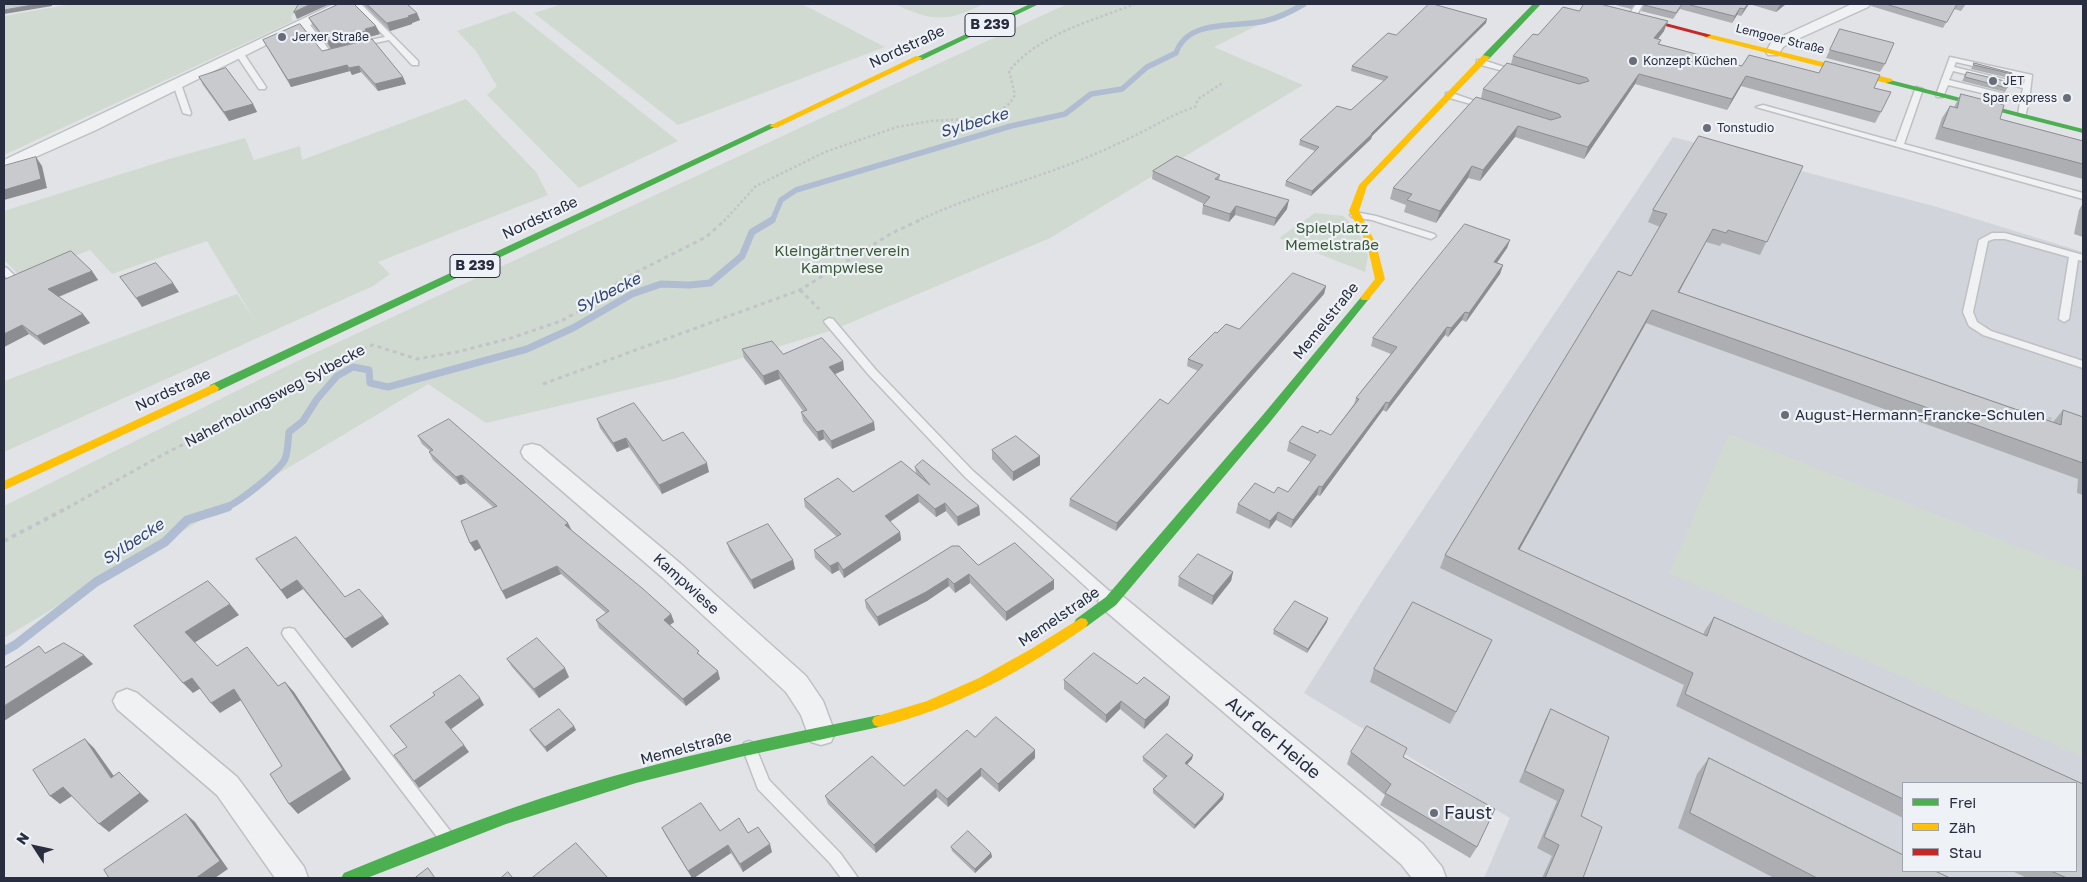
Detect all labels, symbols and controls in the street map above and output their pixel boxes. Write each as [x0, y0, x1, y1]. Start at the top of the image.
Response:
road number: B 239 [965, 14, 1015, 36]
street label: Lemgoer Straße [1734, 21, 1826, 57]
street label: Nordstraße [867, 22, 947, 72]
place label: Jerxer Straße [292, 30, 369, 44]
marker: Jerxer Straße [276, 31, 288, 43]
place label: Konzept Küchen [1643, 54, 1737, 68]
marker: Konzept Küchen [1627, 55, 1639, 67]
place label: JET [2003, 74, 2025, 88]
marker: JET [1987, 75, 1999, 87]
place label: Spar express [1983, 91, 2057, 105]
marker: Spar express [2061, 92, 2073, 104]
water label: Sylbecke [938, 104, 1010, 142]
place label: Tonstudio [1717, 121, 1774, 135]
marker: Tonstudio [1701, 122, 1713, 134]
street label: Nordstraße [500, 193, 580, 243]
park label: Spielplatz Memelstraße [1285, 219, 1379, 254]
park label: Kleingärtnerverein Kampwiese [774, 242, 910, 277]
road number: B 239 [450, 255, 500, 278]
water label: Sylbecke [572, 269, 644, 317]
street label: Memelstraße [1289, 279, 1363, 363]
street label: Naherholungsweg Sylbecke [182, 341, 368, 451]
street label: Nordstraße [133, 365, 213, 415]
place label: August-Hermann-Francke-Schulen [1795, 406, 2045, 424]
marker: August-Hermann-Francke-Schulen [1779, 409, 1791, 421]
water label: Sylbecke [98, 515, 168, 569]
street label: Kampwiese [649, 550, 723, 618]
street label: Memelstraße [1015, 583, 1103, 651]
street label: Auf der Heide [1221, 692, 1325, 784]
street label: Memelstraße [638, 727, 734, 769]
legend [1902, 782, 2077, 872]
text: Frei [1949, 793, 1976, 811]
place label: Faust [1444, 802, 1492, 824]
marker: Faust [1428, 807, 1440, 819]
text: Zäh [1949, 818, 1976, 836]
north arrow [10, 822, 60, 872]
text: N [12, 829, 32, 847]
text: Stau [1949, 843, 1982, 861]

